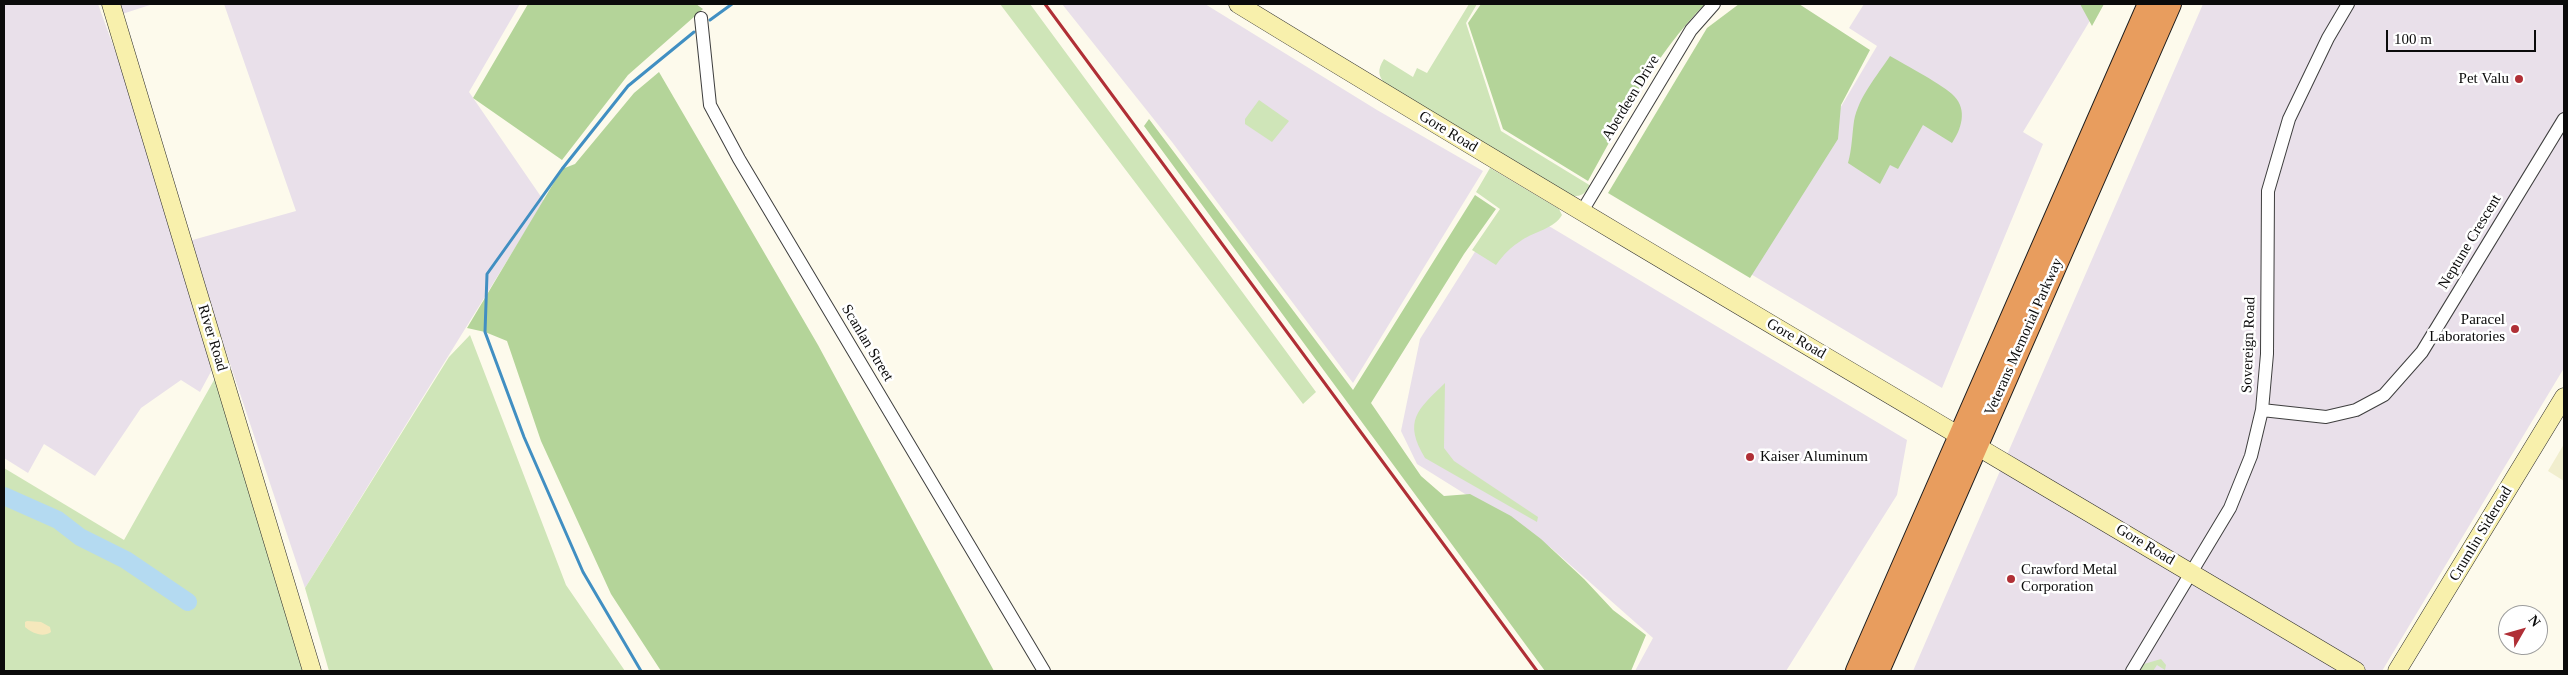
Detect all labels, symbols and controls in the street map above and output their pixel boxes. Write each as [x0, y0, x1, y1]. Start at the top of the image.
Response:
scale bar [2388, 20, 2538, 52]
text: 100 m [2394, 31, 2432, 47]
street label: Aberdeen Drive [1599, 52, 1663, 144]
place label: Pet Valu [2459, 70, 2509, 88]
marker: Pet Valu [2513, 73, 2525, 85]
street label: Gore Road [1415, 107, 1481, 157]
street label: Neptune Crescent [2435, 191, 2505, 293]
street label: Veterans Memorial Parkway [1981, 255, 2067, 419]
street label: Sovereign Road [2238, 297, 2260, 393]
street label: Scanlan Street [837, 301, 897, 385]
street label: River Road [193, 303, 231, 373]
place label: Paracel Laboratories [2429, 311, 2505, 346]
street label: Gore Road [1763, 315, 1829, 363]
marker: Paracel Laboratories [2509, 323, 2521, 335]
place label: Kaiser Aluminum [1760, 448, 1868, 466]
marker: Kaiser Aluminum [1744, 451, 1756, 463]
street label: Crumlin Sideroad [2446, 483, 2516, 585]
street label: Gore Road [2112, 520, 2178, 570]
place label: Crawford Metal Corporation [2021, 561, 2117, 596]
marker: Crawford Metal Corporation [2005, 573, 2017, 585]
north arrow [2498, 605, 2548, 655]
text: N [2525, 612, 2543, 630]

